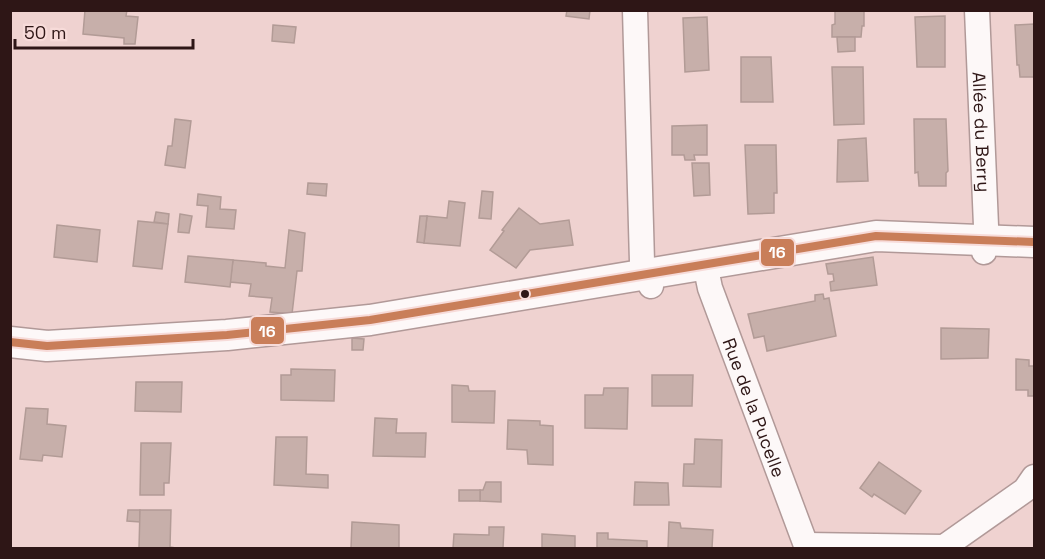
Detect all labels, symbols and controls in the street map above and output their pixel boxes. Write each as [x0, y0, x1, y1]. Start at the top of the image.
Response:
scale bar [15, 12, 194, 50]
text: 50 m [24, 21, 66, 44]
street label: Allée du Berry [968, 71, 996, 193]
line badge: 16 [760, 238, 795, 267]
text: 16 [768, 242, 786, 263]
unlabelled marker [519, 288, 531, 300]
line badge: 16 [250, 316, 285, 345]
text: 16 [258, 321, 276, 342]
street label: Rue de la Pucelle [718, 335, 791, 480]

